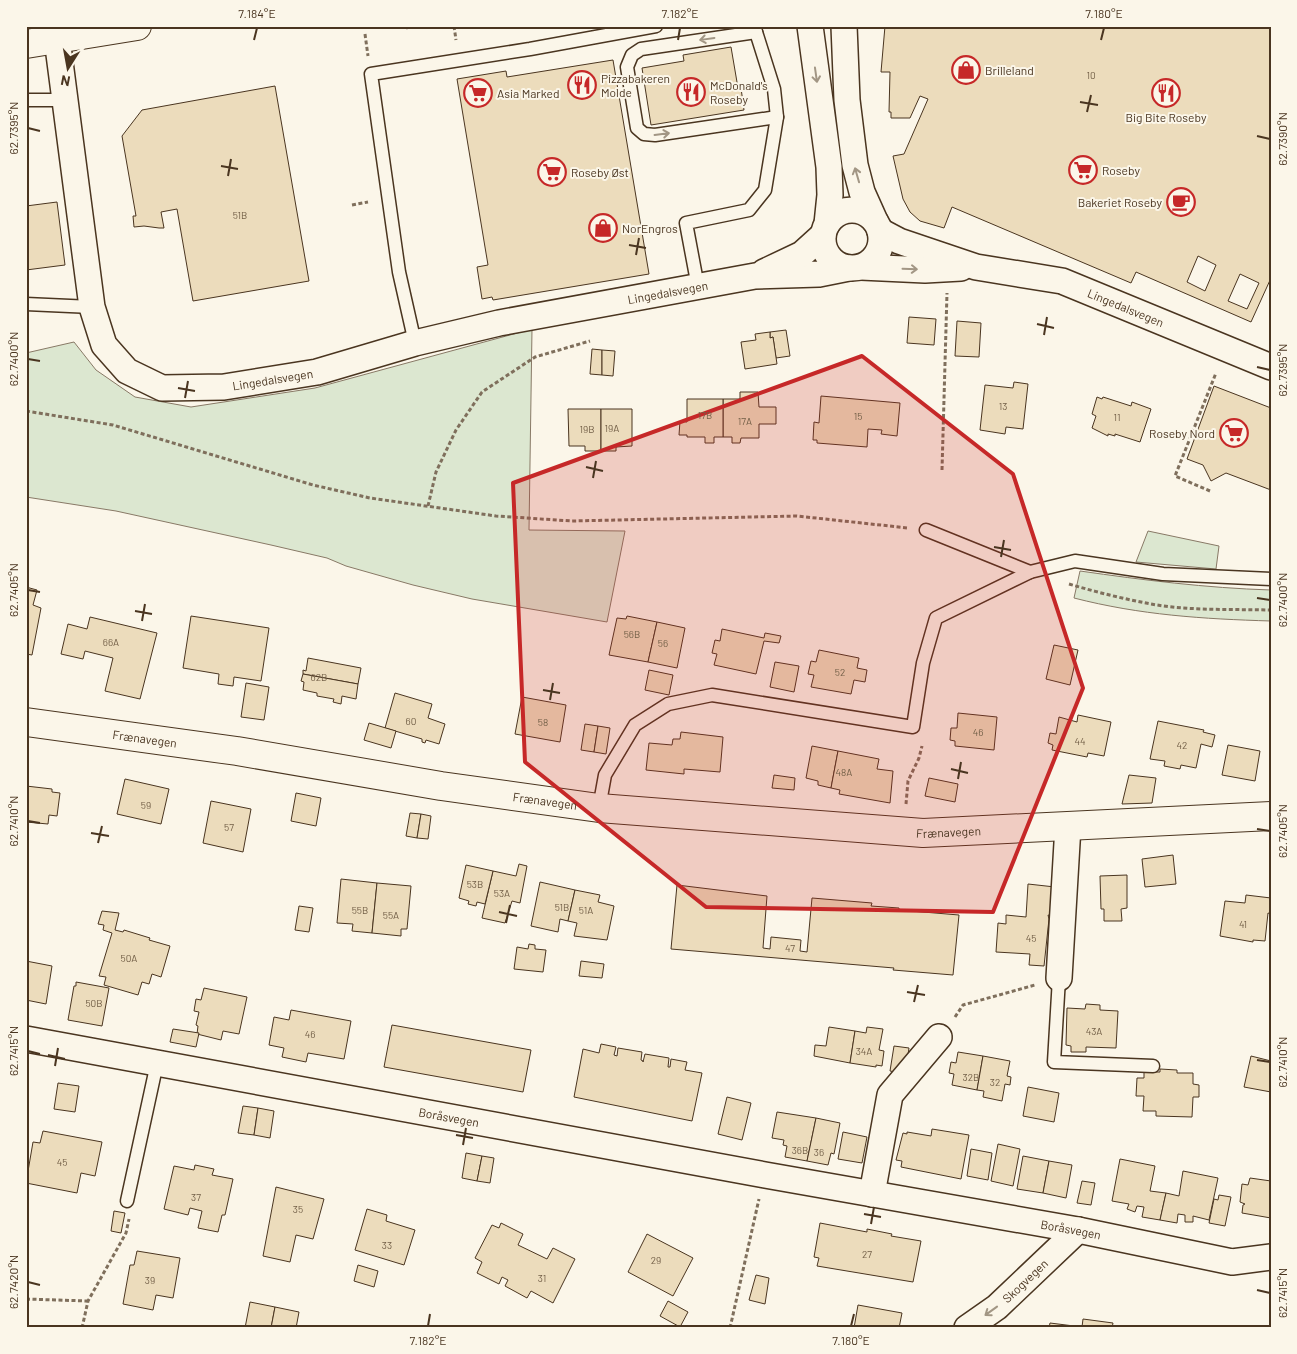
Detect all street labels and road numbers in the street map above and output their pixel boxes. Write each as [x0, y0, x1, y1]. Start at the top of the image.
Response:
street label: Lingedalsvegen [626, 278, 709, 306]
street label: Lingedalsvegen [1086, 285, 1166, 329]
street label: Lingedalsvegen [231, 366, 314, 393]
street label: Frænavegen [112, 727, 178, 750]
street label: Frænavegen [512, 789, 578, 812]
street label: Frænavegen [916, 823, 981, 840]
street label: Boråsvegen [418, 1104, 480, 1129]
street label: Boråsvegen [1040, 1217, 1102, 1242]
street label: Skogvegen [999, 1256, 1050, 1305]

